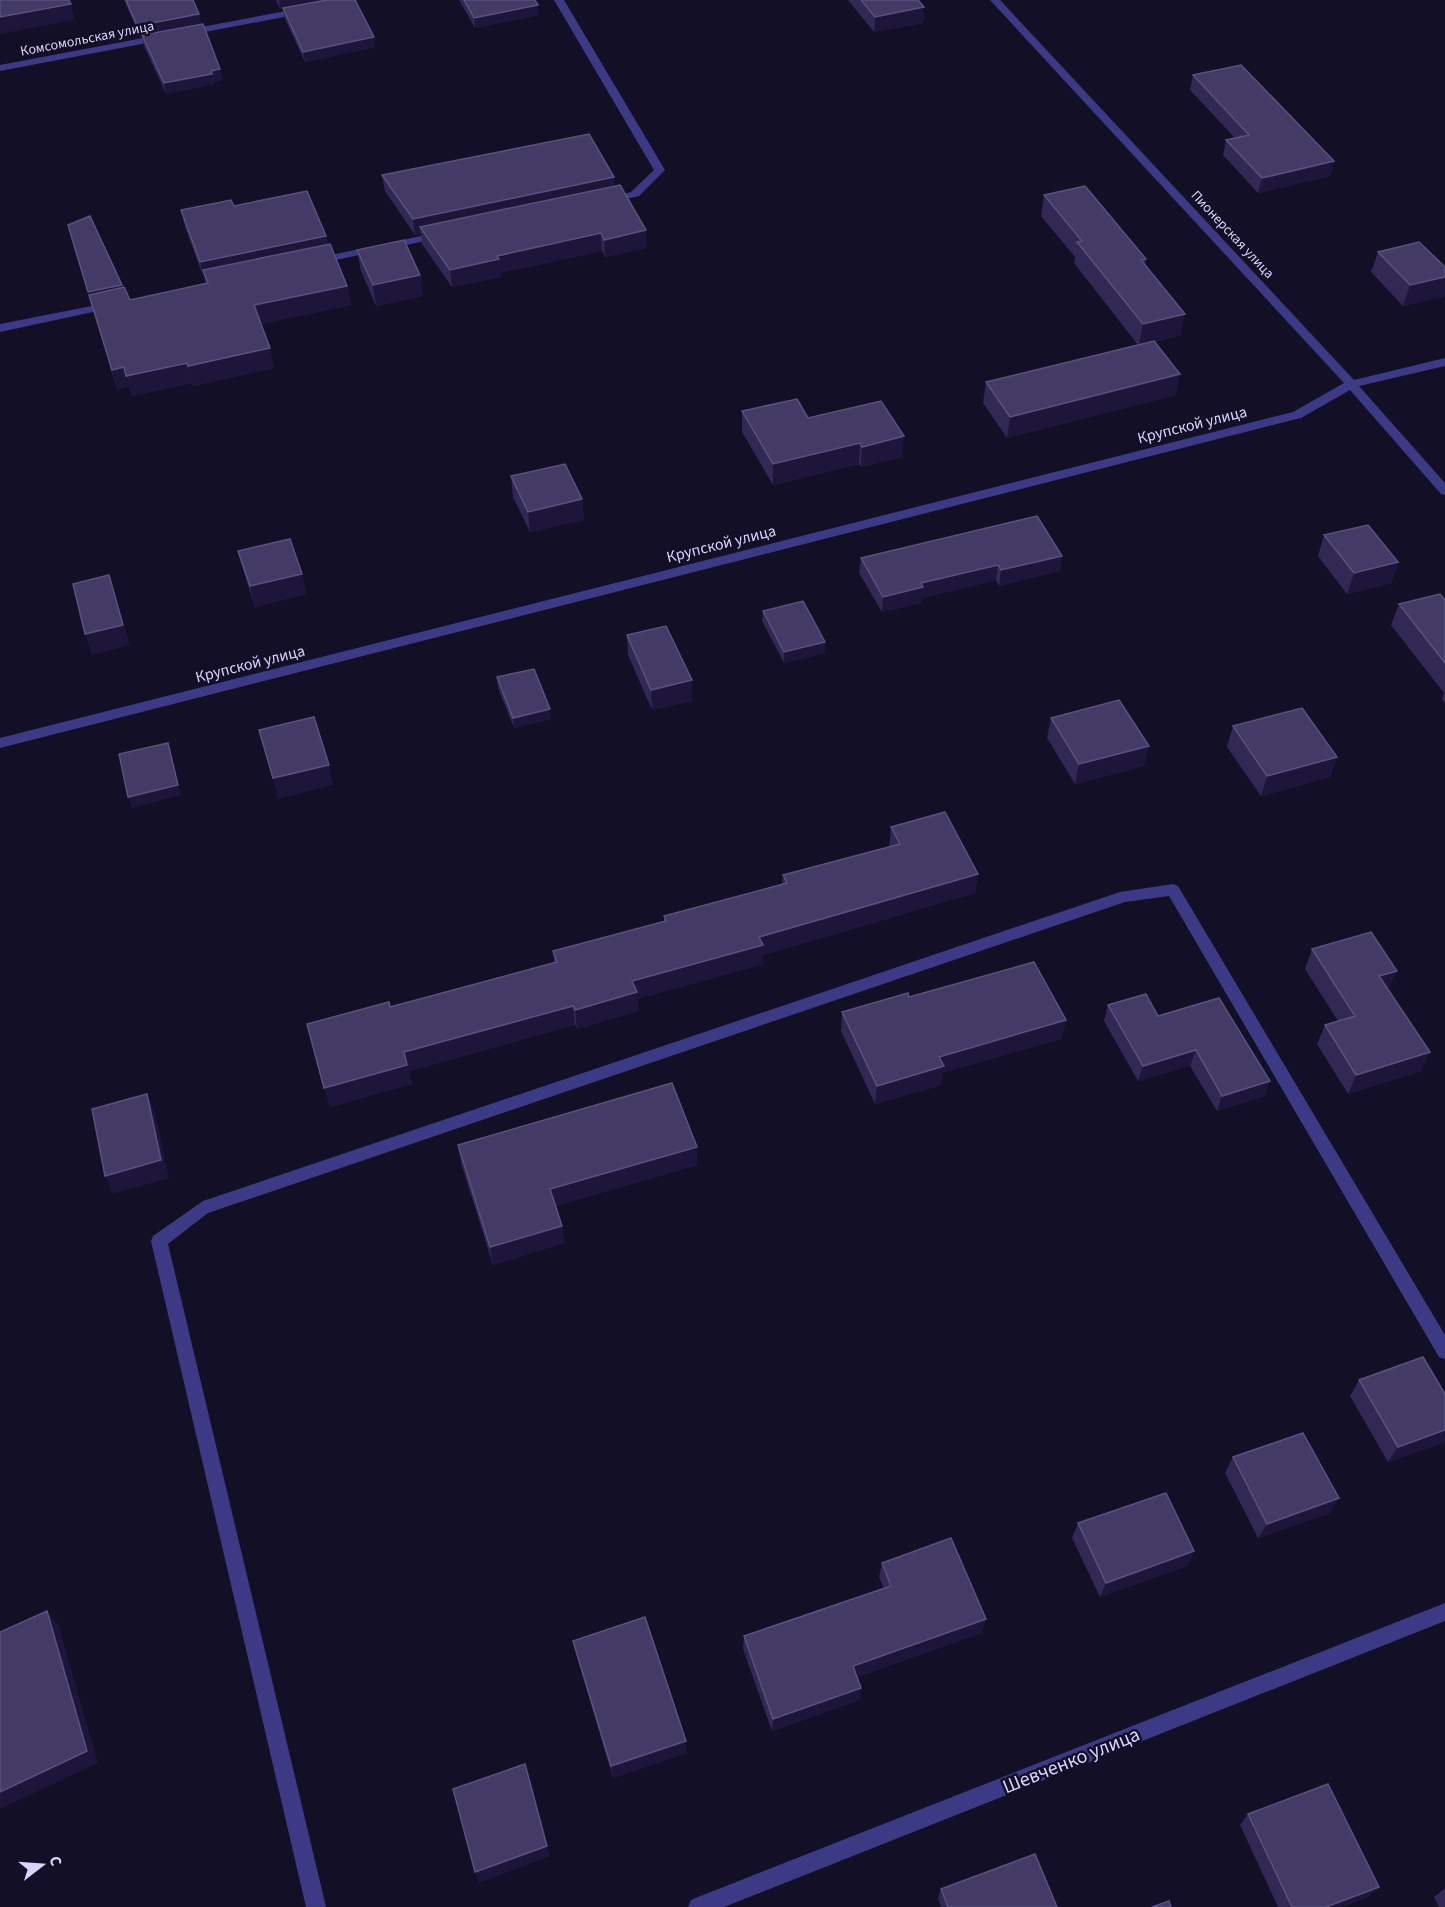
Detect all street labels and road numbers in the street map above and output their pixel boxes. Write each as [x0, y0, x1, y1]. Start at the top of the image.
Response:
street label: Комсомольская улица [19, 16, 156, 62]
street label: Пионерская улица [1186, 186, 1278, 283]
street label: Крупской улица [1135, 401, 1249, 449]
street label: Крупской улица [664, 520, 778, 568]
street label: Крупской улица [193, 640, 307, 688]
street label: Шевченко улица [999, 1721, 1144, 1801]

